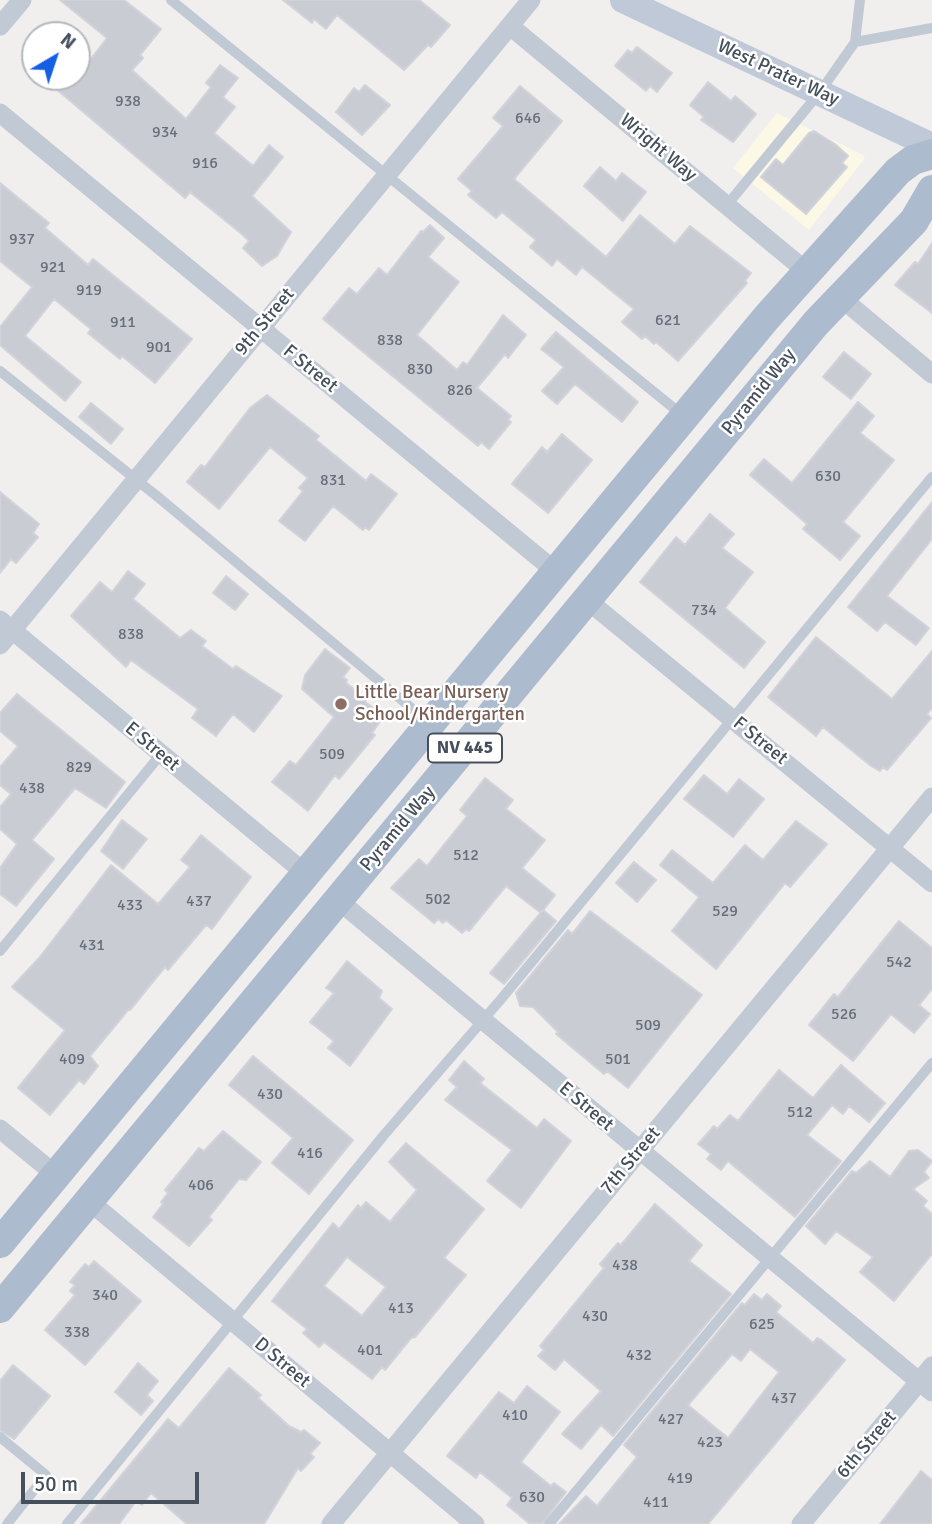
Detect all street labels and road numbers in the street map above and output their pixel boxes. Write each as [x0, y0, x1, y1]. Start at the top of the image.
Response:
street label: West Prater Way [713, 35, 843, 111]
street label: Wright Way [615, 109, 701, 187]
street label: 9th Street [230, 284, 300, 360]
street label: F Street [278, 340, 342, 398]
street label: Pyramid Way [717, 344, 801, 440]
street label: F Street [728, 712, 792, 770]
street label: E Street [120, 718, 184, 776]
road number: NV 445 [428, 734, 502, 762]
street label: Pyramid Way [356, 782, 440, 876]
street label: E Street [554, 1078, 618, 1136]
street label: 7th Street [596, 1123, 666, 1199]
street label: D Street [249, 1333, 315, 1393]
street label: 6th Street [832, 1407, 902, 1483]

